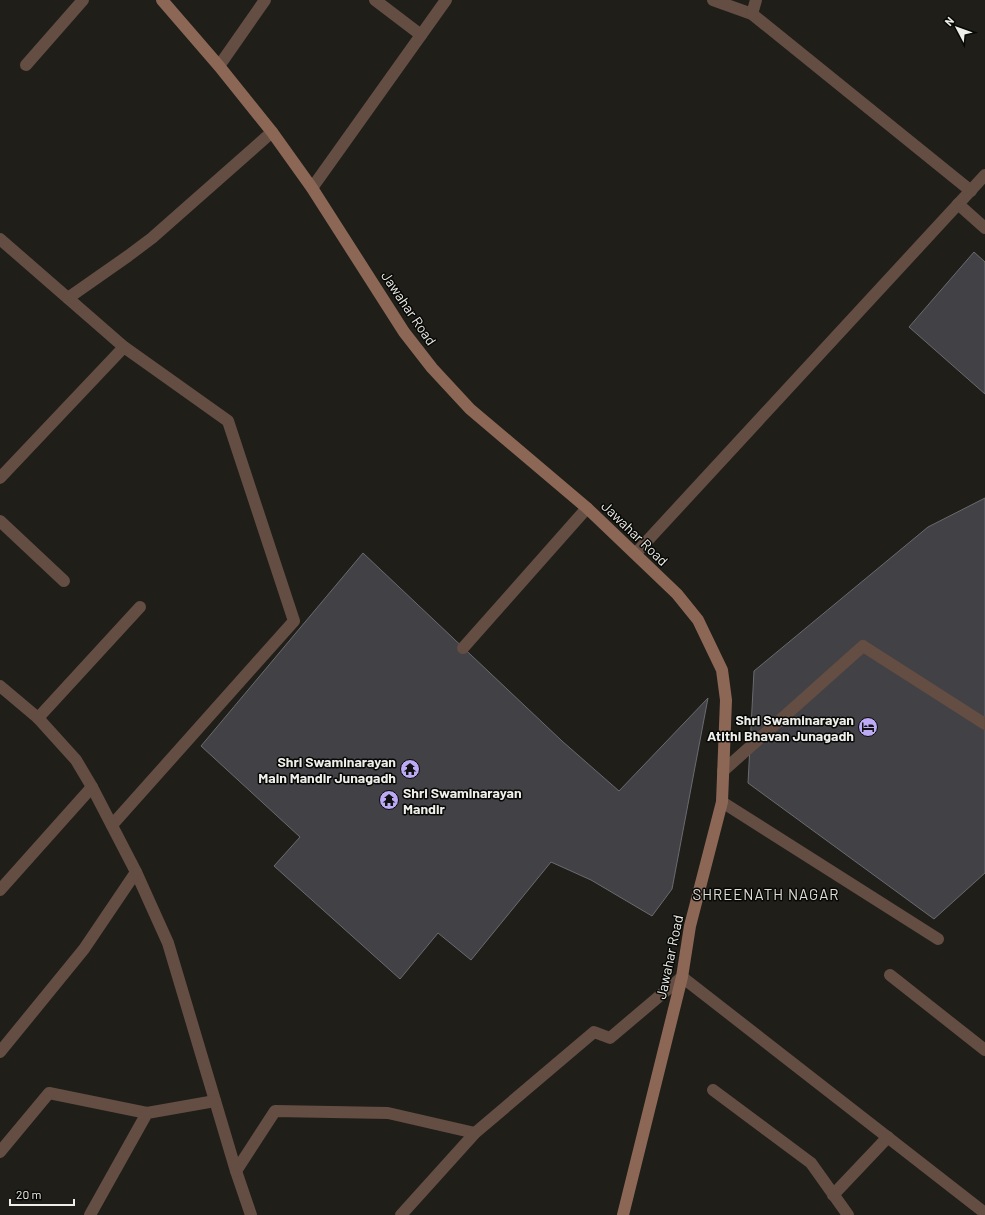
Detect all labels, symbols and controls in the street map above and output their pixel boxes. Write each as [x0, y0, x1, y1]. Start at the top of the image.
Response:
north arrow [937, 8, 977, 48]
text: N [942, 14, 956, 28]
street label: Jawahar Road [378, 268, 440, 348]
street label: Jawahar Road [598, 497, 672, 569]
place label: Shri Swaminarayan Atithi Bhavan Junagadh [707, 711, 854, 744]
hotel icon: Shri Swaminarayan Atithi Bhavan Junagadh [857, 716, 879, 738]
place label: Shri Swaminarayan Main Mandir Junagadh [258, 753, 396, 786]
temple icon: Shri Swaminarayan Main Mandir Junagadh [399, 758, 421, 780]
place label: Shri Swaminarayan Mandir [403, 784, 522, 817]
temple icon: Shri Swaminarayan Mandir [378, 789, 400, 811]
district label: SHREENATH NAGAR [692, 885, 840, 903]
street label: Jawahar Road [652, 913, 686, 1001]
scale bar [10, 1181, 74, 1207]
text: 20 m [16, 1187, 42, 1201]

